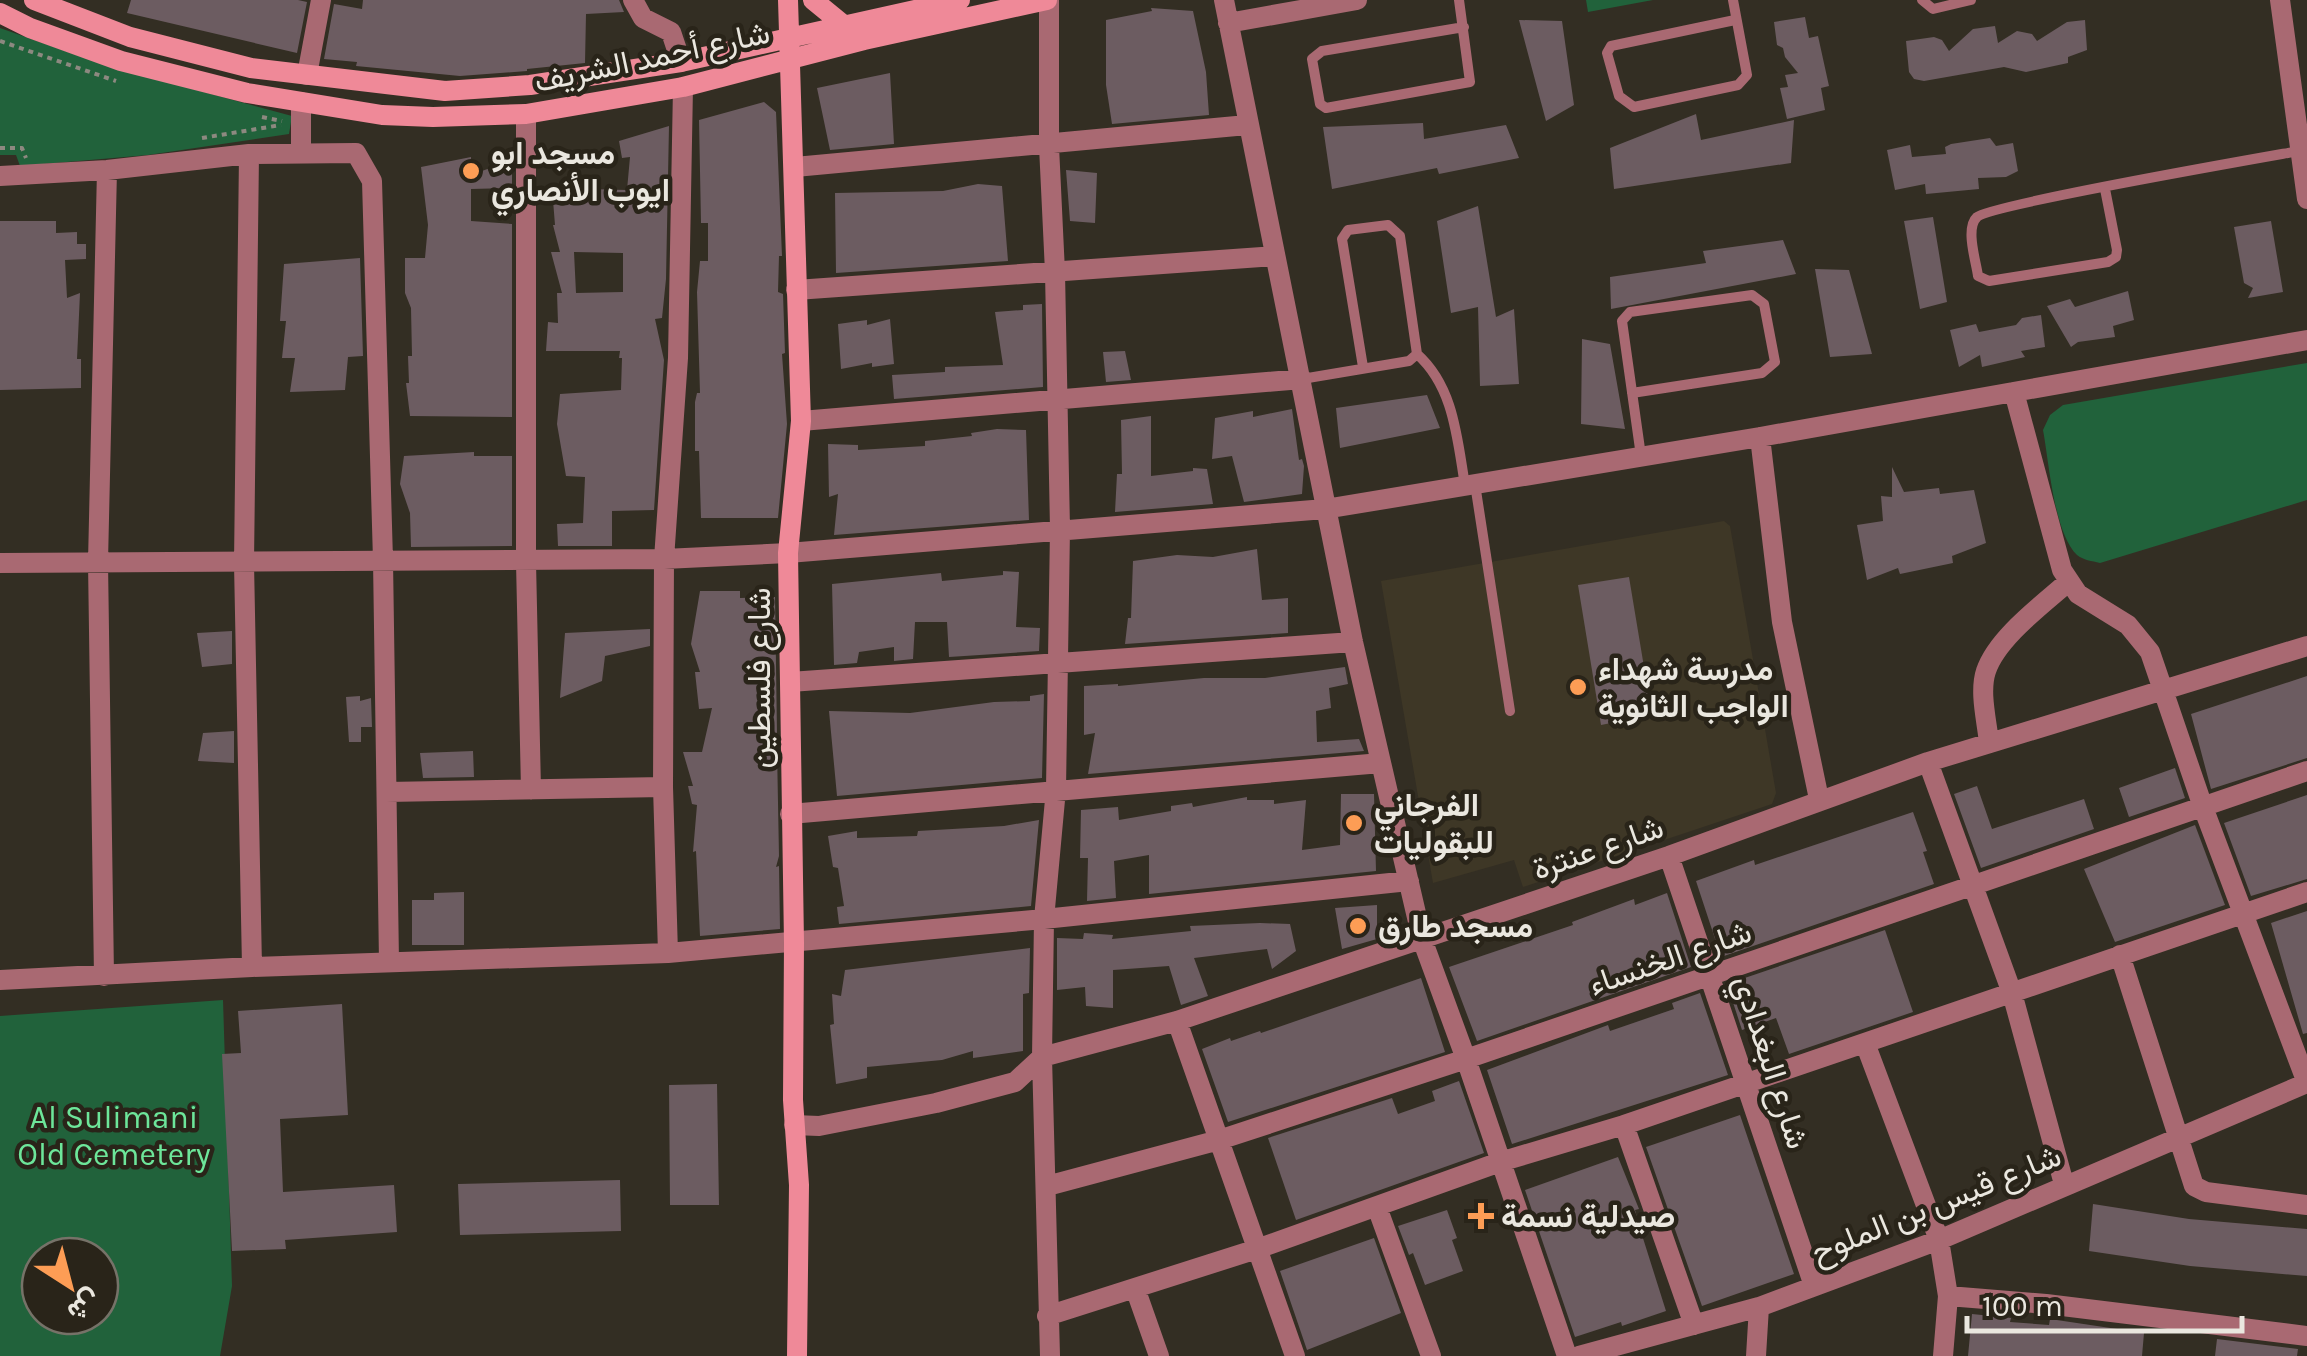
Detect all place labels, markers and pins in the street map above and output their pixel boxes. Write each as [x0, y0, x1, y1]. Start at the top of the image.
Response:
place label: مسجد ابو ايوب الأنصاري [491, 135, 670, 216]
marker: مسجد ابو ايوب الأنصاري [460, 160, 482, 182]
place label: مدرسة شهداء الواجب الثانوية [1598, 651, 1789, 726]
marker: مدرسة شهداء الواجب الثانوية [1567, 676, 1589, 698]
place label: الفرجاني للبقوليات [1374, 787, 1494, 862]
marker: الفرجاني للبقوليات [1343, 812, 1365, 834]
place label: مسجد طارق [1378, 908, 1533, 946]
marker: مسجد طارق [1347, 915, 1369, 937]
place label: صيدلية نسمة [1501, 1198, 1675, 1235]
marker: صيدلية نسمة [1470, 1205, 1492, 1227]

